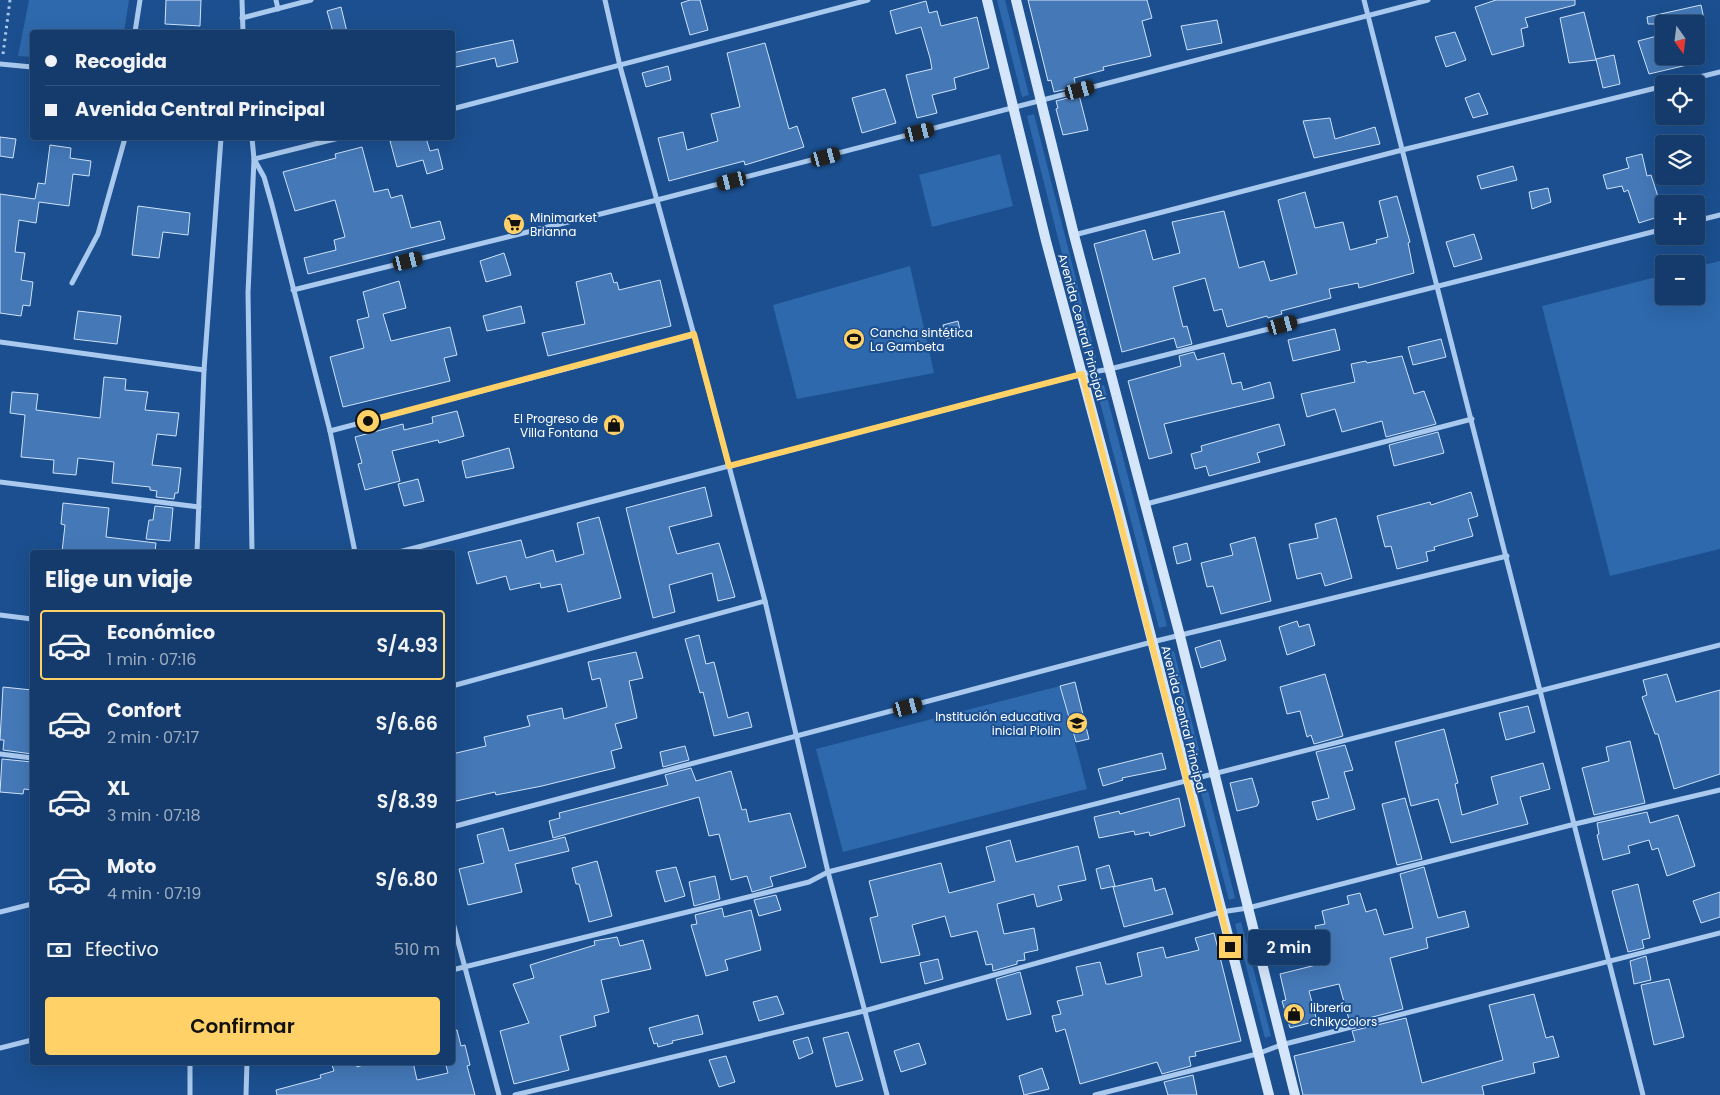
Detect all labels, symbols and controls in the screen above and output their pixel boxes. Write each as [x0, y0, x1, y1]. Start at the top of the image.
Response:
north arrow [1655, 15, 1705, 65]
map controls [1655, 15, 1705, 305]
text: Recogida [75, 48, 167, 75]
button: locate [1655, 75, 1705, 125]
car [1063, 79, 1096, 101]
text: Avenida Central Principal [75, 96, 325, 123]
car [903, 121, 936, 143]
button: layers [1655, 135, 1705, 185]
car [809, 146, 842, 168]
car [715, 170, 748, 192]
button: + [1655, 195, 1705, 245]
place label: Minimarket Brianna [530, 209, 597, 240]
supermarket icon: Minimarket Brianna [502, 212, 526, 236]
car [391, 250, 424, 272]
street label: Avenida Central Principal [1054, 252, 1110, 402]
button: − [1655, 255, 1705, 305]
car [1266, 314, 1299, 336]
place label: Cancha sintética La Gambeta [870, 324, 973, 355]
sports icon: Cancha sintética La Gambeta [842, 327, 866, 351]
route start [357, 410, 379, 432]
place label: El Progreso de Villa Fontana [514, 410, 598, 441]
shop icon: El Progreso de Villa Fontana [602, 413, 626, 437]
text: Elige un viaje [45, 564, 193, 595]
text: Económico [107, 619, 215, 646]
icon: car [47, 623, 92, 668]
text: S/4.93 [376, 632, 438, 659]
street label: Avenida Central Principal [1157, 644, 1211, 794]
text: 1 min · 07:16 [107, 648, 196, 671]
car [891, 696, 924, 718]
text: Confort [107, 697, 181, 724]
icon: car [47, 701, 92, 746]
place label: Institución educativa inicial Piolin [935, 708, 1061, 739]
text: S/6.66 [376, 710, 438, 737]
school or university icon: Institución educativa inicial Piolin [1065, 711, 1089, 735]
text: 2 min · 07:17 [107, 726, 199, 749]
text: XL [107, 775, 130, 802]
icon: car [47, 779, 92, 824]
text: S/8.39 [377, 788, 438, 815]
text: 3 min · 07:18 [107, 804, 201, 827]
text: Moto [107, 853, 156, 880]
icon: car [47, 857, 92, 902]
text: S/6.80 [376, 866, 438, 893]
text: 4 min · 07:19 [107, 882, 201, 905]
callout: 2 min [1248, 930, 1330, 964]
icon: cash [45, 936, 73, 964]
text: Efectivo [85, 936, 159, 963]
route end [1219, 936, 1241, 958]
text: 2 min [1267, 936, 1311, 959]
text: 510 m [394, 938, 440, 961]
button: Confirmar [45, 997, 440, 1055]
place label: librería chikycolors [1310, 999, 1377, 1030]
shop icon: librería chikycolors [1282, 1002, 1306, 1026]

